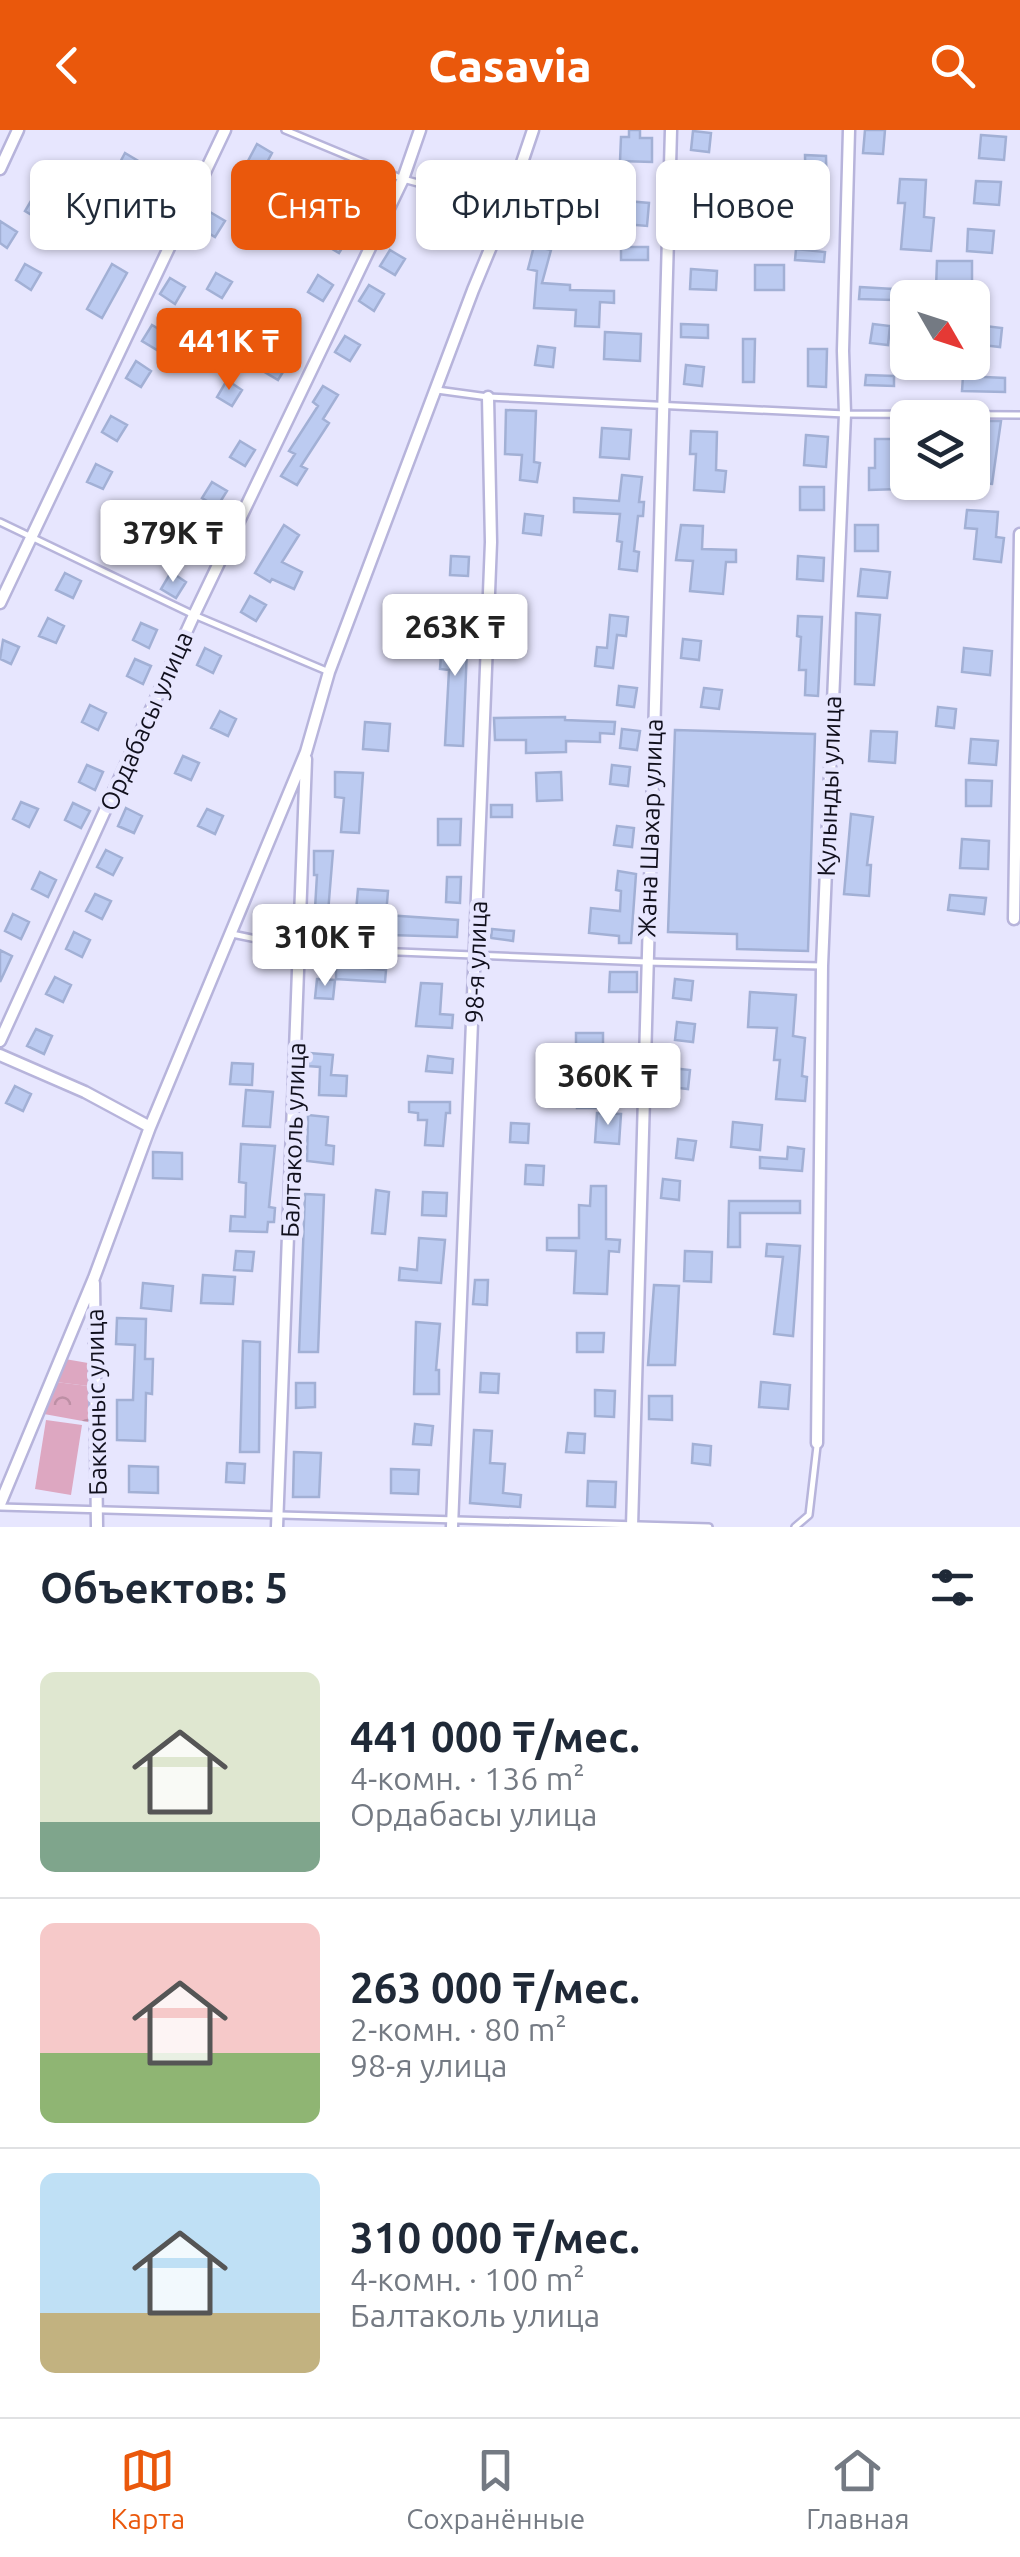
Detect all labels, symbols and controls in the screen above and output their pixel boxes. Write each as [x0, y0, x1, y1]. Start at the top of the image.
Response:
icon: back [40, 38, 95, 93]
icon: search [925, 38, 980, 93]
text: Casavia [428, 40, 592, 91]
chip: Купить [30, 160, 211, 250]
chip: Снять [231, 160, 396, 250]
chip: Фильтры [416, 160, 636, 250]
chip: Новое [656, 160, 830, 250]
north arrow [890, 280, 990, 380]
map controls [890, 280, 990, 500]
pin: 441K ₸ [148, 308, 310, 393]
text: 441K ₸ [178, 322, 280, 358]
button: layers [890, 400, 990, 500]
pin: 379K ₸ [92, 500, 254, 585]
text: 379K ₸ [122, 514, 224, 550]
pin: 263K ₸ [374, 594, 536, 679]
text: 263K ₸ [404, 608, 506, 644]
street label: Ордабасы улица [94, 627, 198, 815]
street label: Кулынды улица [812, 695, 846, 877]
street label: Жана Шахар улица [632, 718, 668, 938]
street label: 98-я улица [460, 900, 492, 1024]
pin: 310K ₸ [244, 904, 406, 989]
text: 310K ₸ [274, 918, 376, 954]
street label: Балтаколь улица [276, 1042, 310, 1238]
pin: 360K ₸ [527, 1043, 689, 1128]
text: 360K ₸ [557, 1057, 659, 1093]
street label: Бакконыс улица [80, 1308, 112, 1496]
icon: filters [925, 1560, 980, 1615]
text: Объектов: 5 [40, 1564, 288, 1611]
icon: home [120, 1712, 240, 1832]
text: 441 000 ₸/мес. [350, 1713, 640, 1760]
text: 4-комн. · 136 m² [350, 1760, 585, 1796]
text: Ордабасы улица [350, 1796, 598, 1832]
icon: home [120, 1963, 240, 2083]
text: 263 000 ₸/мес. [350, 1964, 640, 2011]
text: 2-комн. · 80 m² [350, 2011, 567, 2047]
text: 98-я улица [350, 2047, 508, 2083]
icon: home [120, 2213, 240, 2333]
text: 310 000 ₸/мес. [350, 2214, 640, 2261]
text: 4-комн. · 100 m² [350, 2261, 585, 2297]
text: Балтаколь улица [350, 2297, 600, 2333]
tab: Карта [111, 2443, 185, 2534]
tab: Сохранённые [406, 2443, 585, 2534]
tab: Главная [806, 2443, 909, 2534]

